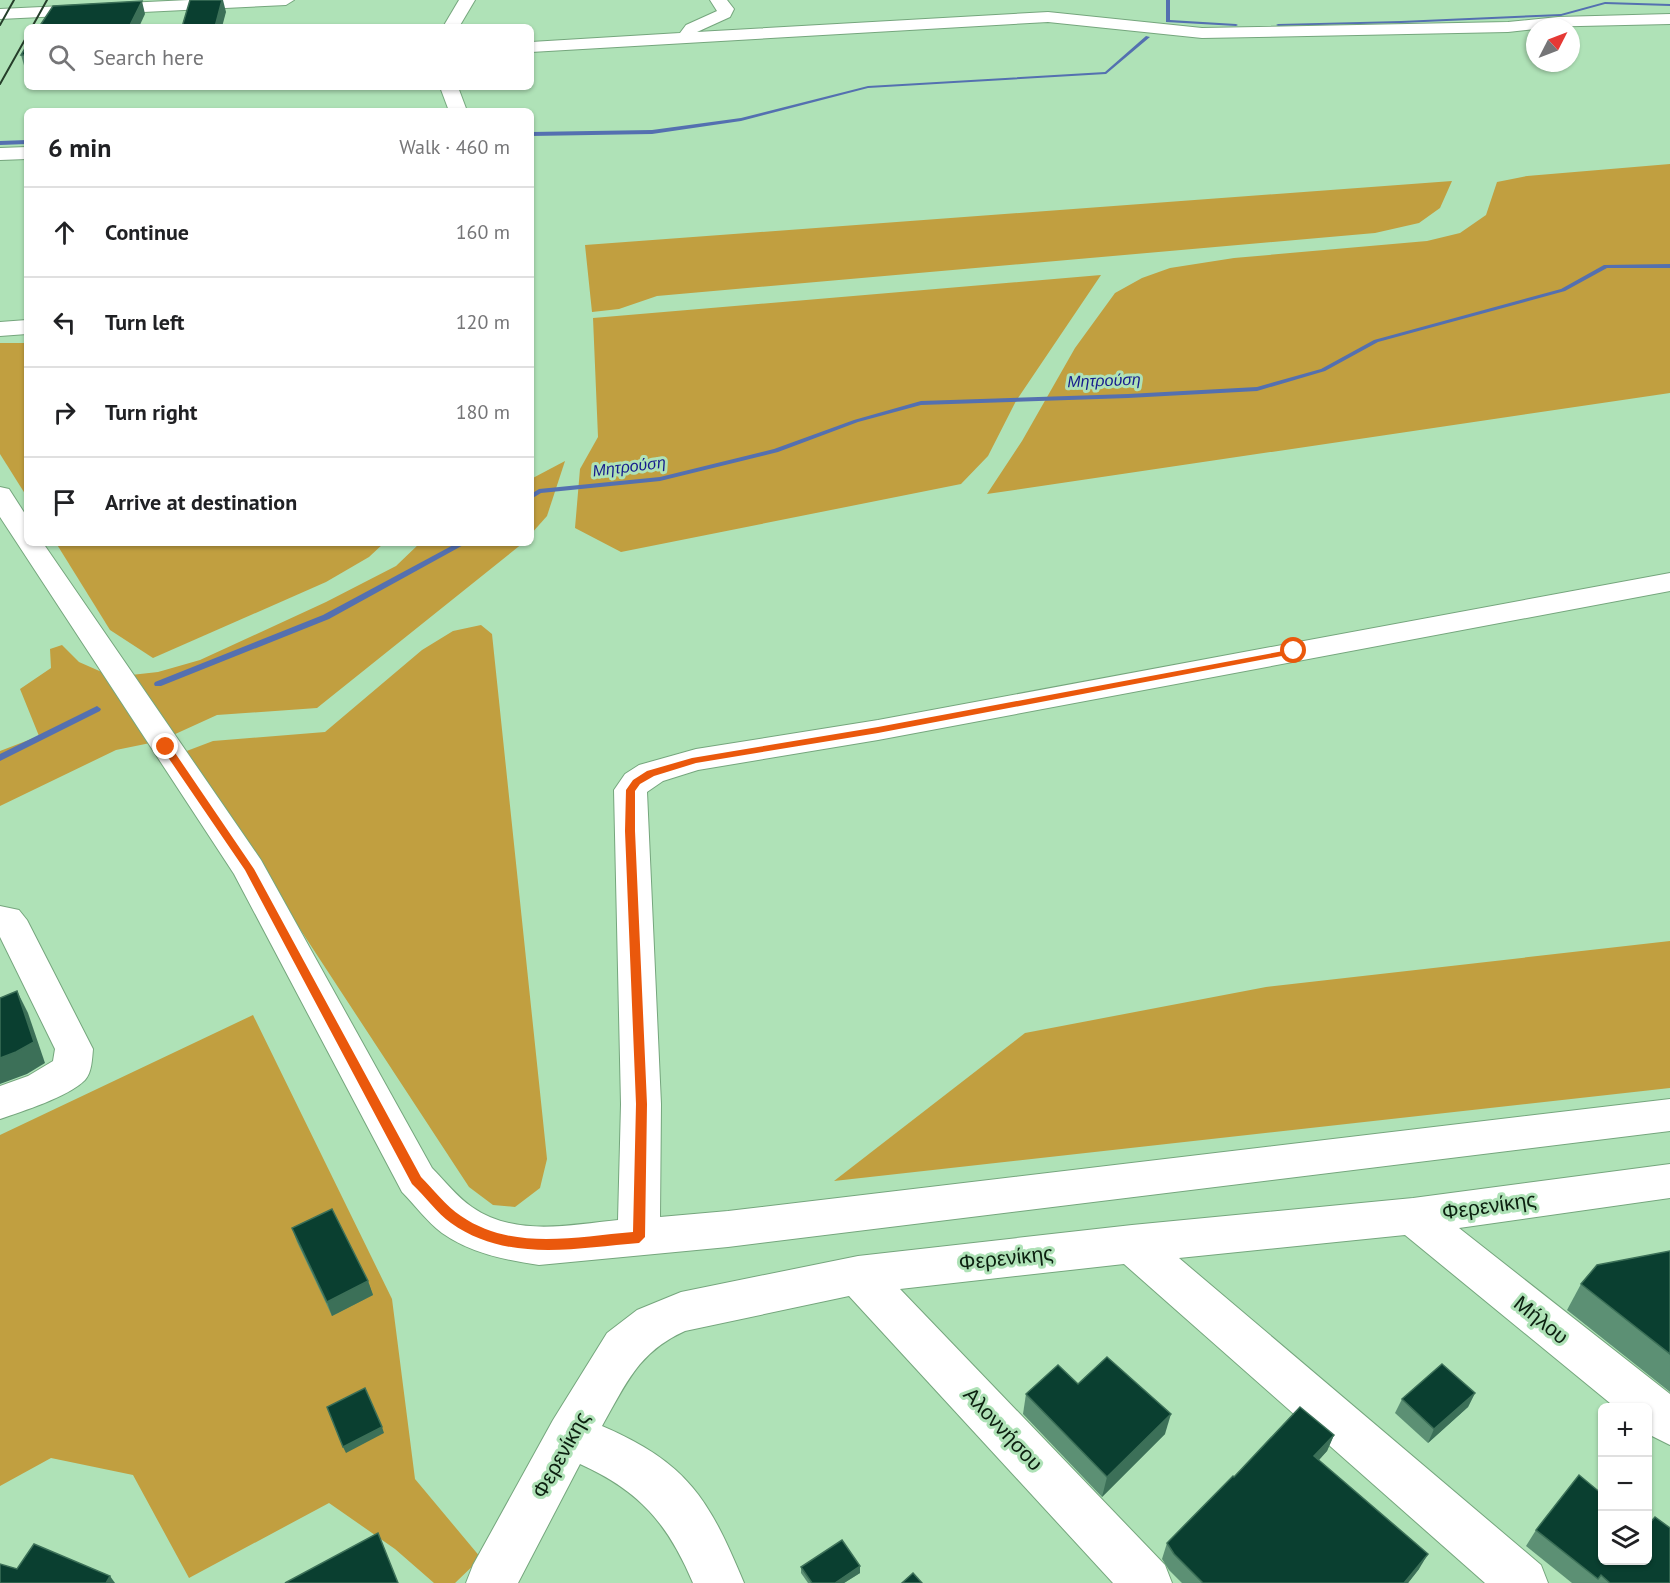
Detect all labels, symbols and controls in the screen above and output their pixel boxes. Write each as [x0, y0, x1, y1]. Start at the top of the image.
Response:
north arrow [1526, 18, 1580, 72]
search box [24, 24, 534, 90]
icon: search [45, 41, 78, 74]
text: Search here [93, 43, 204, 71]
text: 6 min [48, 131, 111, 164]
text: Walk · 460 m [399, 134, 510, 160]
icon: ahead [48, 216, 81, 249]
text: Continue [105, 218, 189, 246]
text: 160 m [456, 219, 510, 245]
icon: left [48, 306, 81, 339]
text: Turn left [105, 308, 185, 336]
text: 120 m [456, 309, 510, 335]
water label: Μητρούση [1067, 369, 1141, 391]
icon: right [48, 396, 81, 429]
text: Turn right [105, 398, 197, 426]
text: 180 m [456, 399, 510, 425]
water label: Μητρούση [591, 452, 667, 480]
icon: arrive [48, 486, 81, 519]
text: Arrive at destination [105, 488, 297, 516]
route start [1280, 637, 1306, 663]
route end [152, 733, 178, 759]
street label: Φερενίκης [1440, 1186, 1538, 1225]
street label: Φερενίκης [957, 1239, 1055, 1276]
street label: Μήλου [1509, 1289, 1574, 1350]
street label: Αλοννήσου [958, 1381, 1049, 1476]
map controls [1598, 1403, 1652, 1565]
button: + [1598, 1403, 1652, 1457]
street label: Φερενίκης [526, 1407, 595, 1503]
button: − [1598, 1457, 1652, 1511]
button: layers [1598, 1511, 1652, 1565]

